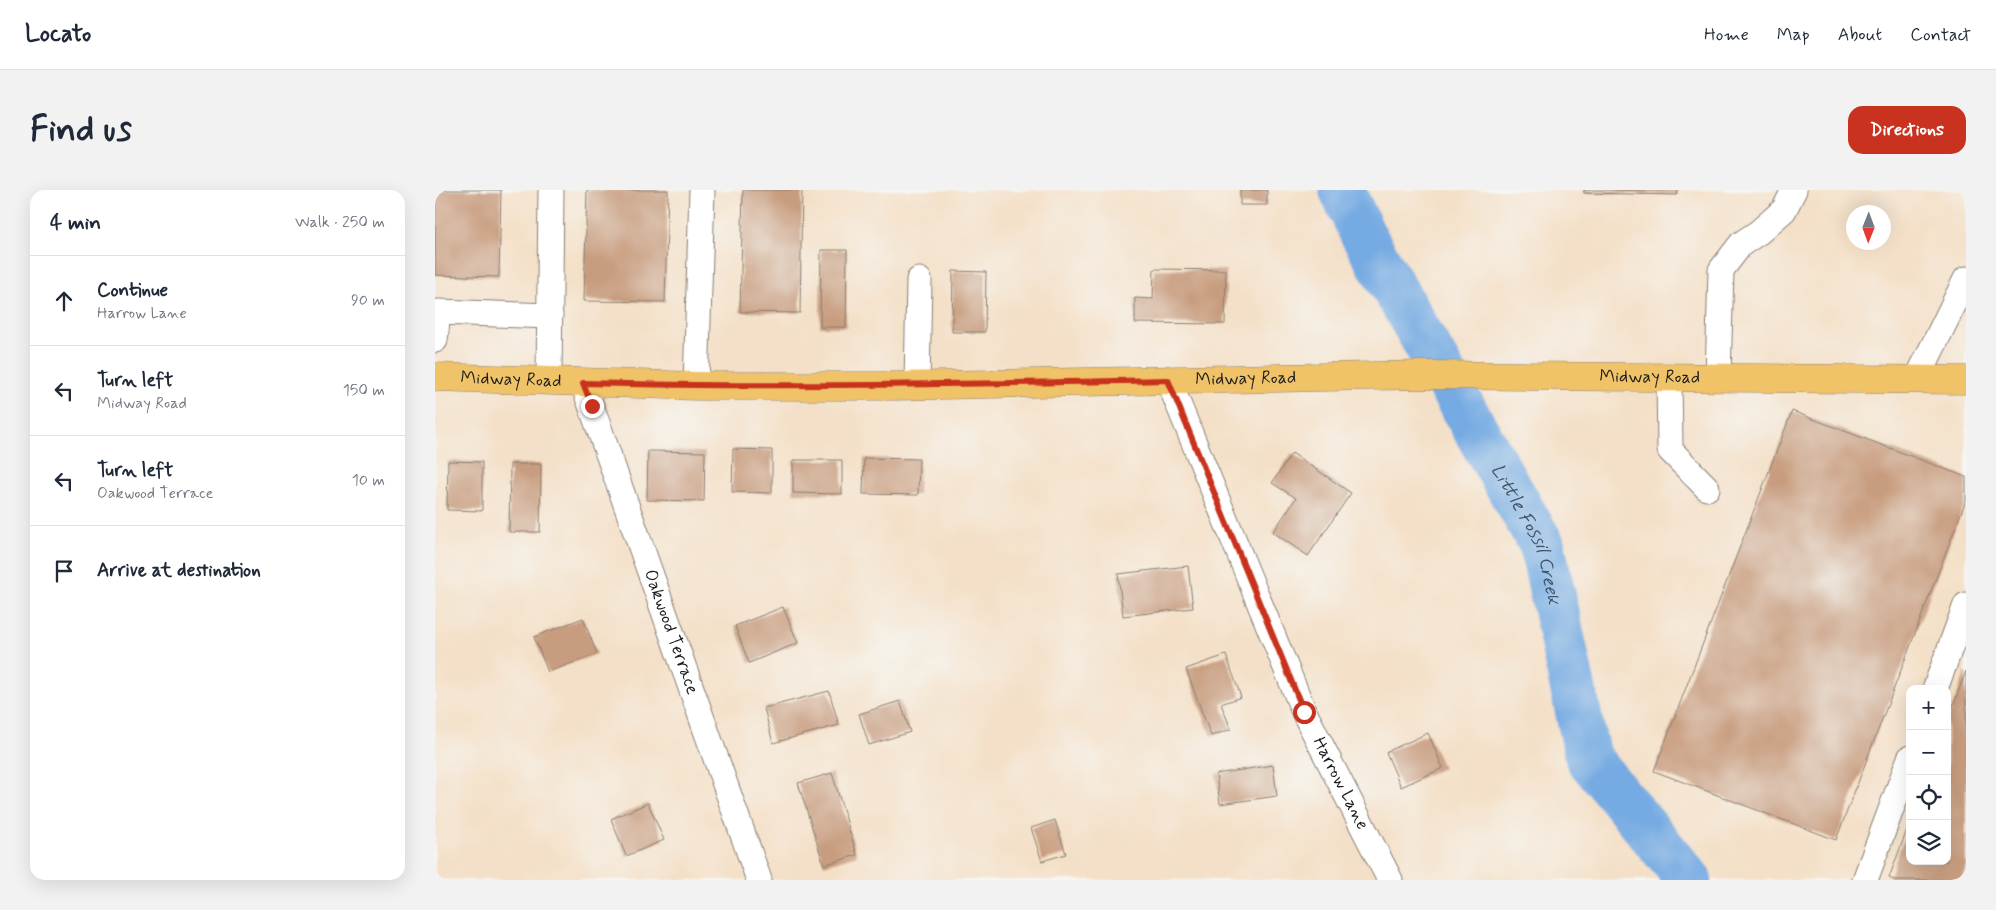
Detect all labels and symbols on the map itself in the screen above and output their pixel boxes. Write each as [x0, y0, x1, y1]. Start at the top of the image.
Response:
north arrow [1846, 205, 1891, 250]
street label: Midway Road [1599, 365, 1700, 390]
street label: Midway Road [460, 366, 562, 393]
street label: Midway Road [1195, 366, 1297, 392]
route end [581, 395, 604, 418]
water label: Little Fossil Creek [1485, 459, 1567, 608]
street label: Oakwood Terrace [638, 566, 704, 698]
route start [1293, 701, 1316, 724]
street label: Harrow Lane [1307, 733, 1374, 834]

